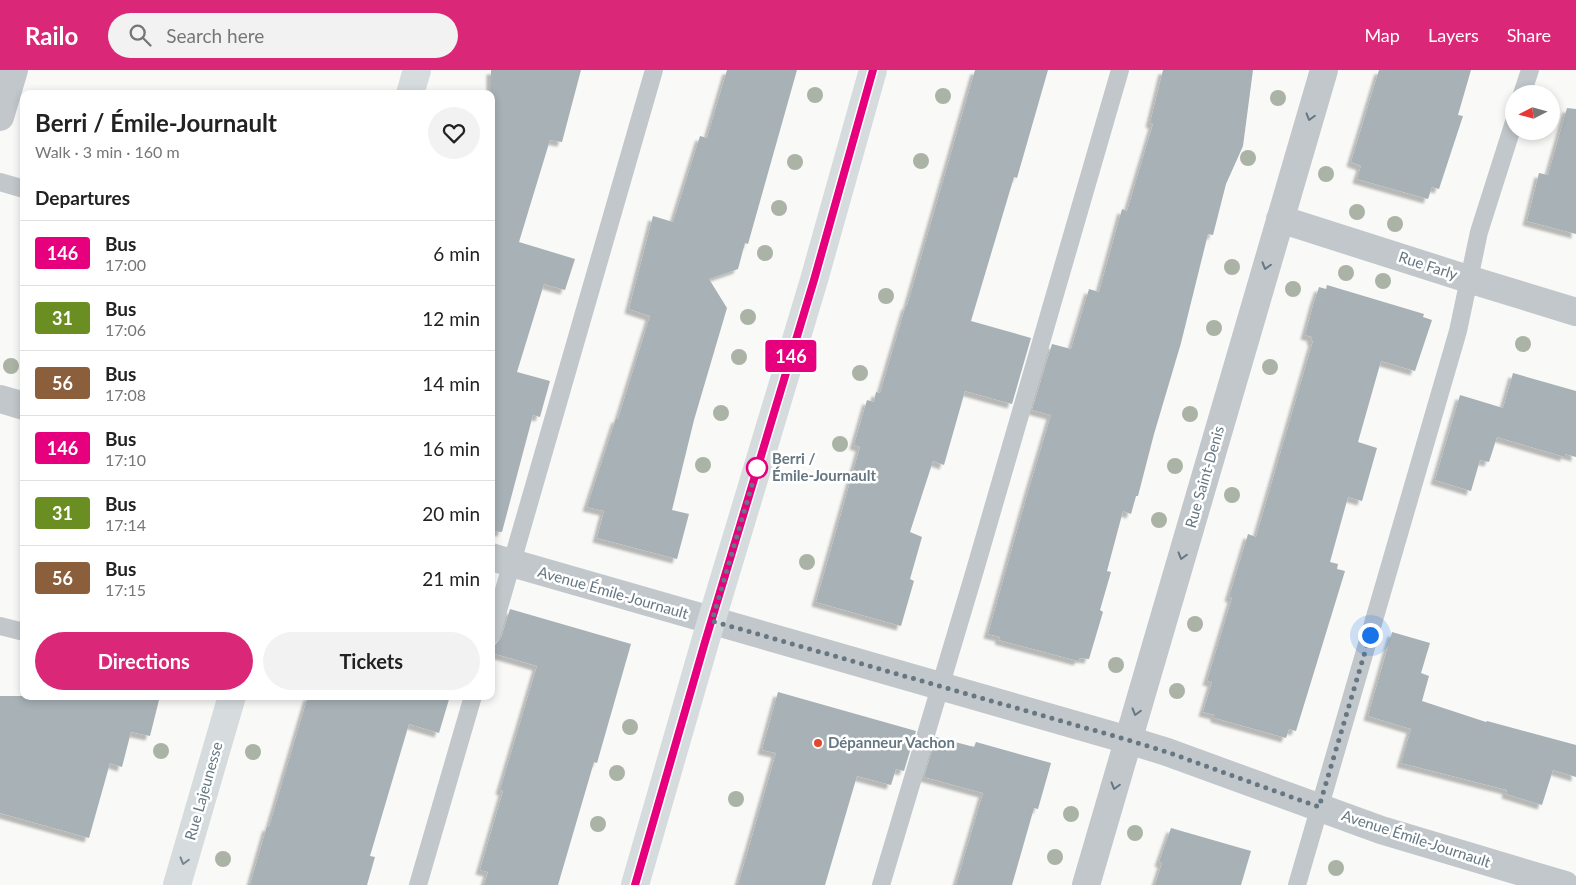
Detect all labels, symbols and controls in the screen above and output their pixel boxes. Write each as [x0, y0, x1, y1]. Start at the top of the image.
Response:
search box [108, 13, 458, 58]
text: Railo [25, 21, 78, 50]
icon: search [126, 21, 154, 49]
text: Search here [166, 24, 264, 47]
text: Map [1364, 24, 1400, 46]
text: Layers [1428, 24, 1479, 46]
text: Share [1507, 24, 1551, 46]
north arrow [1505, 85, 1560, 140]
map controls [1505, 85, 1560, 140]
button: heart [428, 107, 480, 159]
text: Berri / Émile-Journault [35, 108, 277, 137]
one-way arrow [1305, 112, 1316, 121]
text: Walk · 3 min · 160 m [35, 142, 180, 161]
text: Departures [35, 186, 130, 209]
text: Bus [105, 232, 136, 255]
text: 146 [47, 242, 78, 264]
text: 6 min [433, 242, 480, 265]
street label: Rue Farly [1397, 247, 1460, 283]
text: 17:00 [105, 255, 146, 274]
one-way arrow [1262, 261, 1272, 270]
text: Bus [105, 297, 136, 320]
text: 31 [52, 307, 73, 329]
text: 12 min [422, 307, 480, 330]
text: 17:06 [105, 320, 146, 339]
line badge: 146 [762, 340, 820, 372]
text: 146 [775, 345, 807, 367]
text: Bus [105, 362, 136, 385]
text: 56 [52, 372, 73, 394]
text: 14 min [422, 372, 480, 395]
text: 17:08 [105, 385, 146, 404]
street label: Rue Saint-Denis [1181, 424, 1227, 530]
text: Bus [105, 427, 136, 450]
text: 146 [47, 437, 78, 459]
text: 16 min [422, 437, 480, 460]
place label: Berri / Émile-Journault [772, 449, 877, 484]
text: 17:10 [105, 450, 146, 469]
marker: Berri / Émile-Journault [746, 457, 768, 479]
text: Bus [105, 492, 136, 515]
text: 31 [52, 502, 73, 524]
text: 20 min [422, 502, 480, 525]
text: 17:14 [105, 515, 146, 534]
one-way arrow [1177, 552, 1187, 560]
text: Bus [105, 557, 136, 580]
street label: Avenue Émile-Journault [536, 562, 691, 622]
text: 56 [52, 567, 73, 589]
text: 21 min [422, 567, 480, 590]
text: 17:15 [105, 580, 146, 599]
your location [1358, 623, 1383, 648]
button: Directions [35, 632, 253, 690]
button: Tickets [263, 632, 480, 690]
one-way arrow [1131, 708, 1142, 717]
place label: Dépanneur Vachon [828, 733, 955, 751]
marker: Dépanneur Vachon [812, 737, 824, 749]
street label: Rue Lajeunesse [180, 739, 226, 842]
one-way arrow [1110, 782, 1120, 790]
street label: Avenue Émile-Journault [1340, 805, 1494, 871]
one-way arrow [179, 856, 189, 864]

